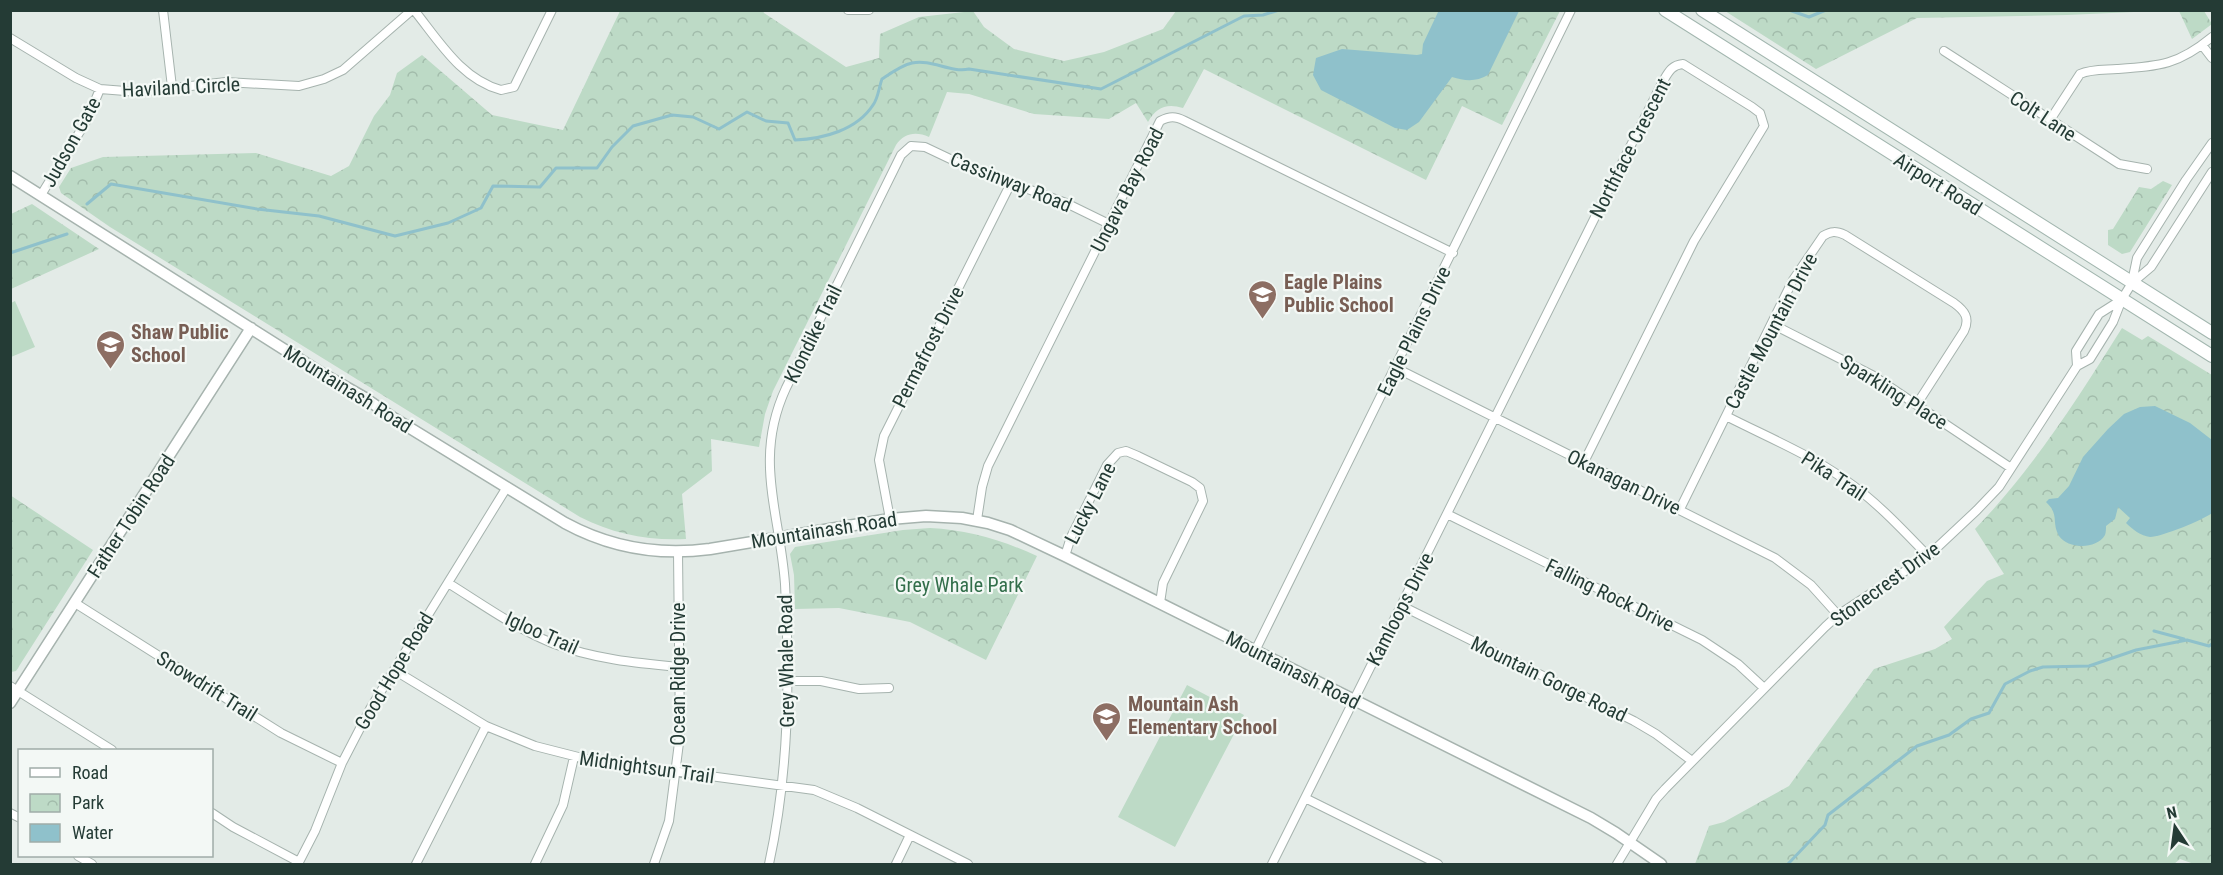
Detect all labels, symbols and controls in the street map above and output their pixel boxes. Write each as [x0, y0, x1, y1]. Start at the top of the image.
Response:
street label: Haviland Circle [121, 72, 241, 102]
street label: Northface Crescent [1584, 74, 1676, 222]
street label: Colt Lane [2005, 86, 2081, 146]
street label: Judson Gate [36, 93, 106, 191]
street label: Ungava Bay Road [1085, 124, 1169, 256]
street label: Cassinway Road [947, 147, 1075, 217]
street label: Airport Road [1890, 147, 1986, 221]
street label: Castle Mountain Drive [1720, 249, 1822, 413]
street label: Eagle Plains Drive [1372, 262, 1456, 400]
place label: Eagle Plains Public School [1284, 270, 1394, 317]
school or university icon: Eagle Plains Public School [1247, 278, 1279, 320]
street label: Klondike Trail [779, 281, 847, 387]
street label: Permafrost Drive [887, 282, 969, 412]
place label: Shaw Public School [131, 320, 229, 367]
school or university icon: Shaw Public School [94, 328, 126, 370]
street label: Mountainash Road [279, 340, 417, 438]
street label: Sparkling Place [1836, 349, 1952, 435]
street label: Okanagan Drive [1563, 444, 1685, 520]
street label: Pika Trail [1797, 446, 1871, 506]
street label: Father Tobin Road [82, 450, 180, 582]
street label: Lucky Lane [1059, 458, 1121, 548]
street label: Mountainash Road [749, 507, 899, 553]
street label: Stonecrest Drive [1826, 536, 1944, 632]
street label: Kamloops Drive [1361, 548, 1439, 670]
street label: Falling Rock Drive [1542, 553, 1678, 637]
park label: Grey Whale Park [895, 573, 1023, 597]
street label: Grey Whale Road [773, 594, 799, 728]
street label: Ocean Ridge Drive [666, 602, 690, 746]
street label: Igloo Trail [502, 606, 582, 660]
street label: Good Hope Road [350, 608, 438, 734]
street label: Mountainash Road [1222, 626, 1364, 714]
street label: Mountain Gorge Road [1467, 631, 1631, 727]
street label: Snowdrift Trail [152, 646, 262, 726]
place label: Mountain Ash Elementary School [1128, 692, 1277, 739]
school or university icon: Mountain Ash Elementary School [1091, 700, 1123, 742]
street label: Midnightsun Trail [578, 746, 716, 788]
legend [18, 749, 213, 857]
text: Road [72, 762, 108, 783]
text: Park [72, 792, 104, 813]
north arrow [2145, 797, 2205, 857]
text: N [2165, 803, 2179, 823]
text: Water [72, 822, 114, 843]

